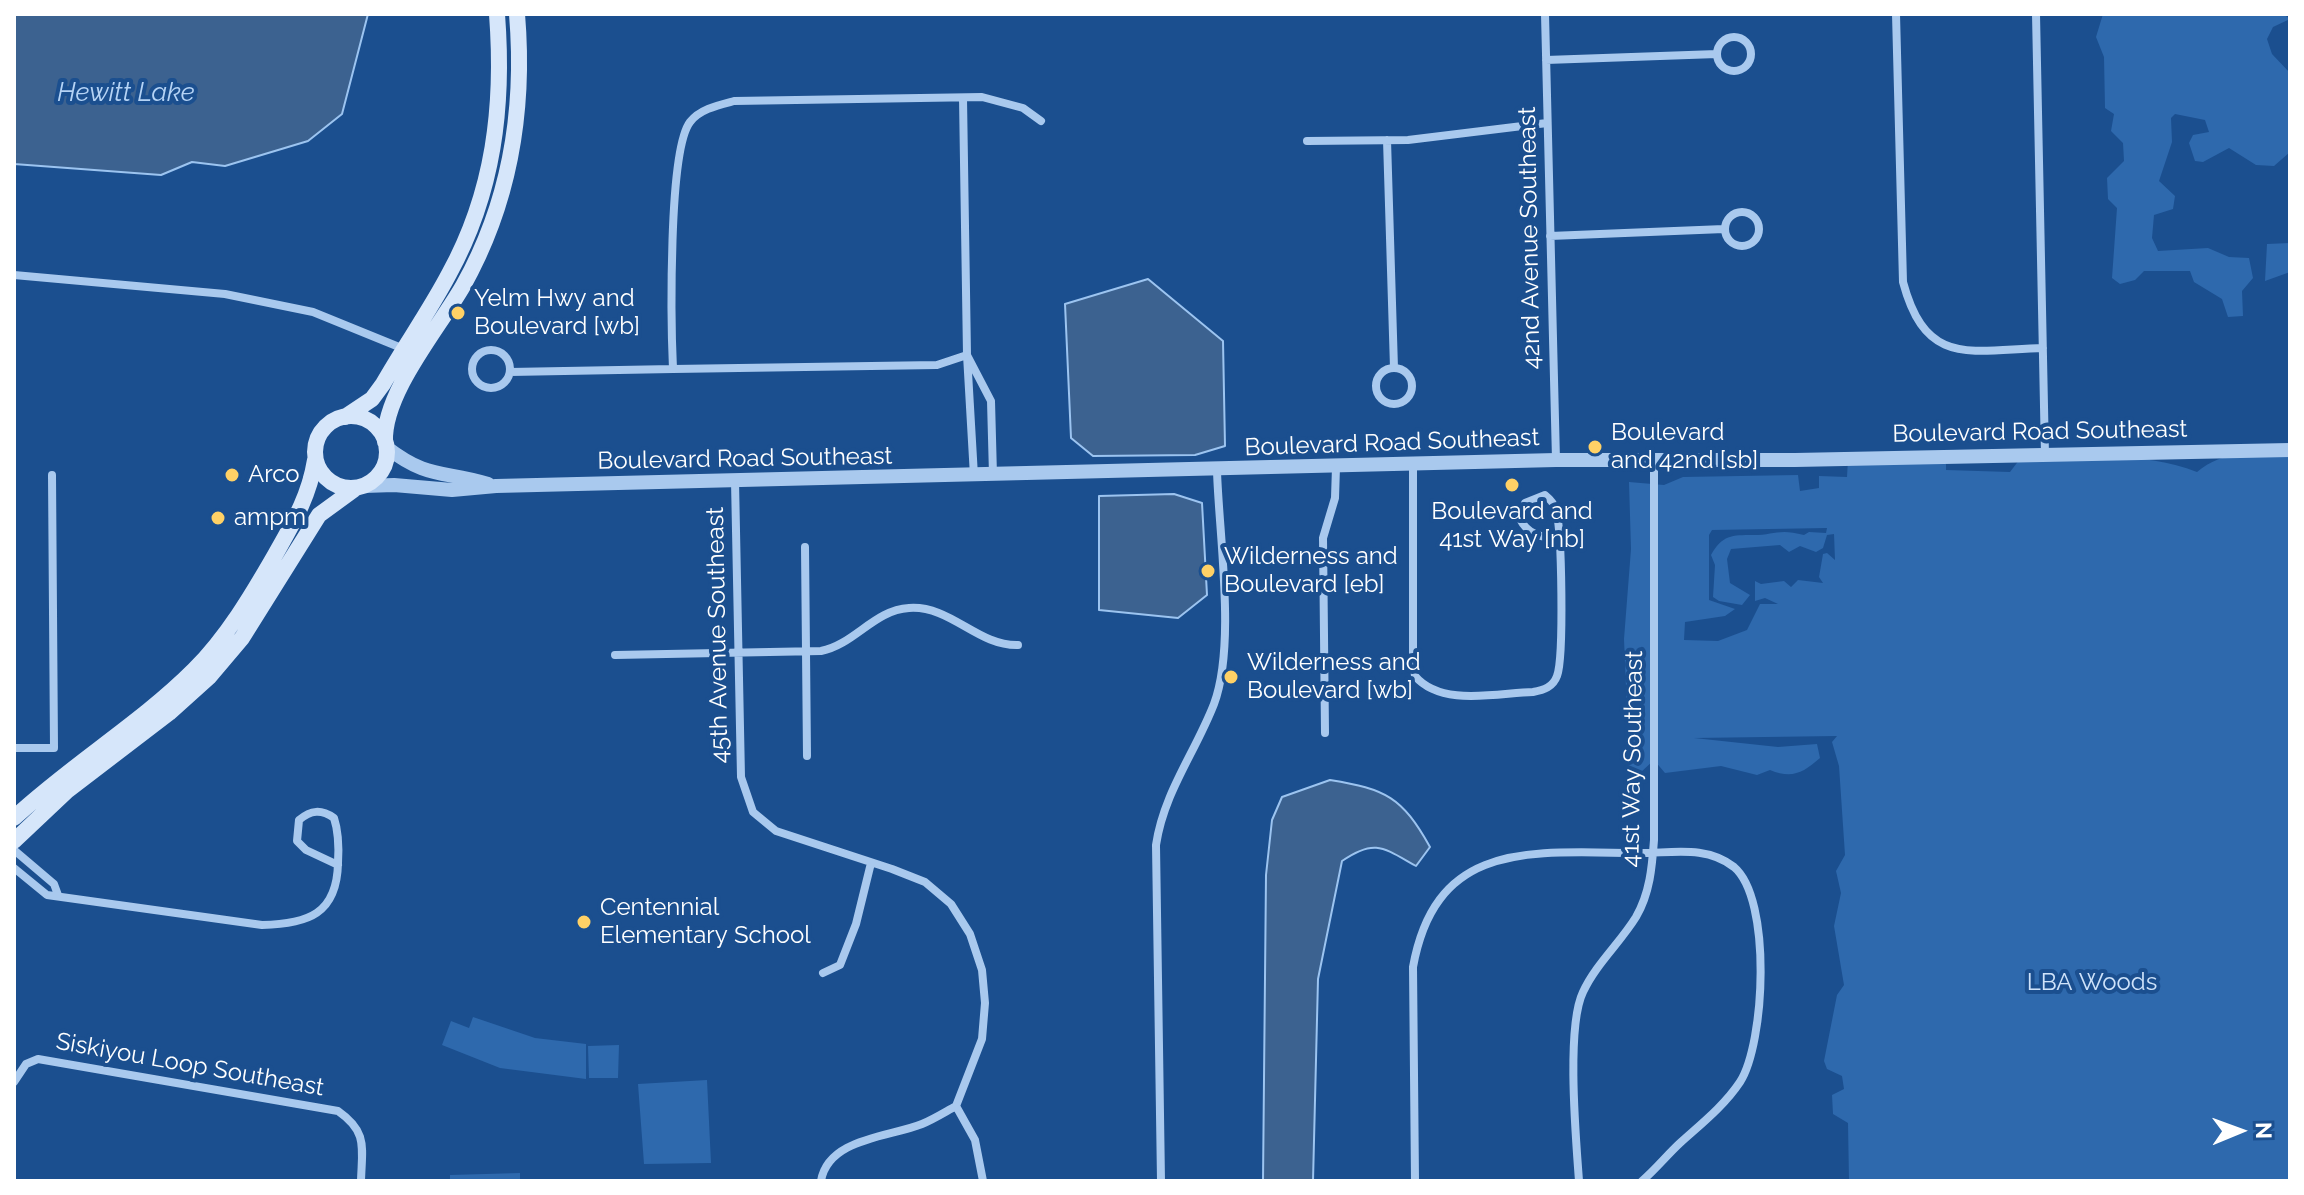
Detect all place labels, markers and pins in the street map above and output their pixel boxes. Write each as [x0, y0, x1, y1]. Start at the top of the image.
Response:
place label: Yelm Hwy and Boulevard [wb] [474, 285, 640, 341]
marker: Yelm Hwy and Boulevard [wb] [449, 304, 467, 322]
place label: Boulevard and 42nd [sb] [1611, 419, 1758, 475]
marker: Boulevard and 42nd [sb] [1586, 438, 1604, 456]
place label: Arco [248, 461, 300, 489]
marker: Arco [223, 466, 241, 484]
marker: Boulevard and 41st Way [nb] [1503, 476, 1521, 494]
place label: Boulevard and 41st Way [nb] [1431, 498, 1593, 554]
place label: ampm [234, 504, 306, 532]
marker: ampm [209, 509, 227, 527]
place label: Wilderness and Boulevard [eb] [1224, 543, 1398, 599]
marker: Wilderness and Boulevard [eb] [1199, 562, 1217, 580]
place label: Wilderness and Boulevard [wb] [1247, 649, 1421, 705]
marker: Wilderness and Boulevard [wb] [1222, 668, 1240, 686]
place label: Centennial Elementary School [600, 894, 811, 950]
marker: Centennial Elementary School [575, 913, 593, 931]

